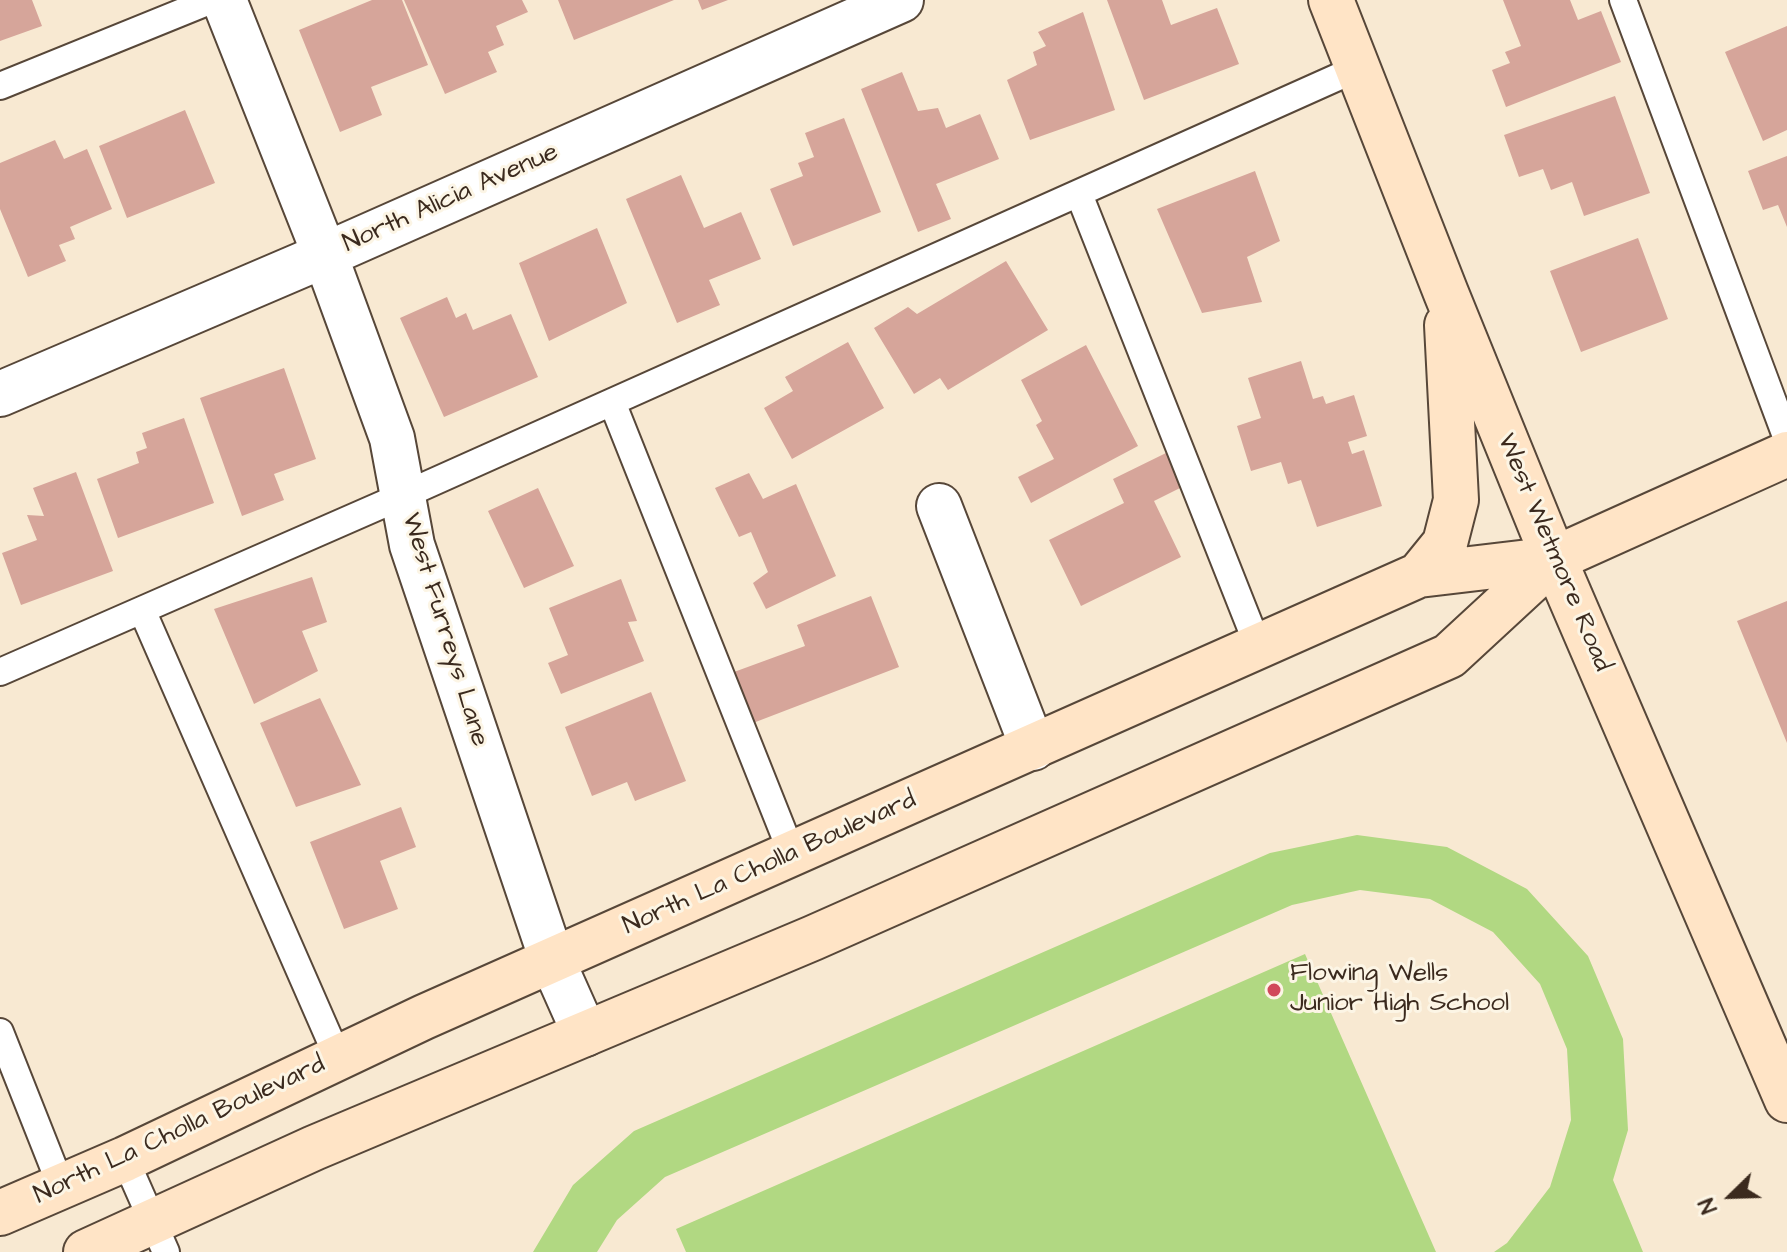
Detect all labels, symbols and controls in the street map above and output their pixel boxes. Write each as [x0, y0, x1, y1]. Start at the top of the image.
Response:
street label: North Alicia Avenue [339, 138, 563, 260]
street label: West Wetmore Road [1489, 430, 1617, 676]
street label: West Furreys Lane [394, 509, 494, 751]
street label: North La Cholla Boulevard [619, 785, 921, 943]
place label: Flowing Wells Junior High School [1290, 959, 1509, 1020]
marker: Flowing Wells Junior High School [1265, 981, 1283, 999]
street label: North La Cholla Boulevard [30, 1050, 330, 1212]
north arrow [1691, 1156, 1771, 1236]
text: N [1691, 1193, 1725, 1218]

